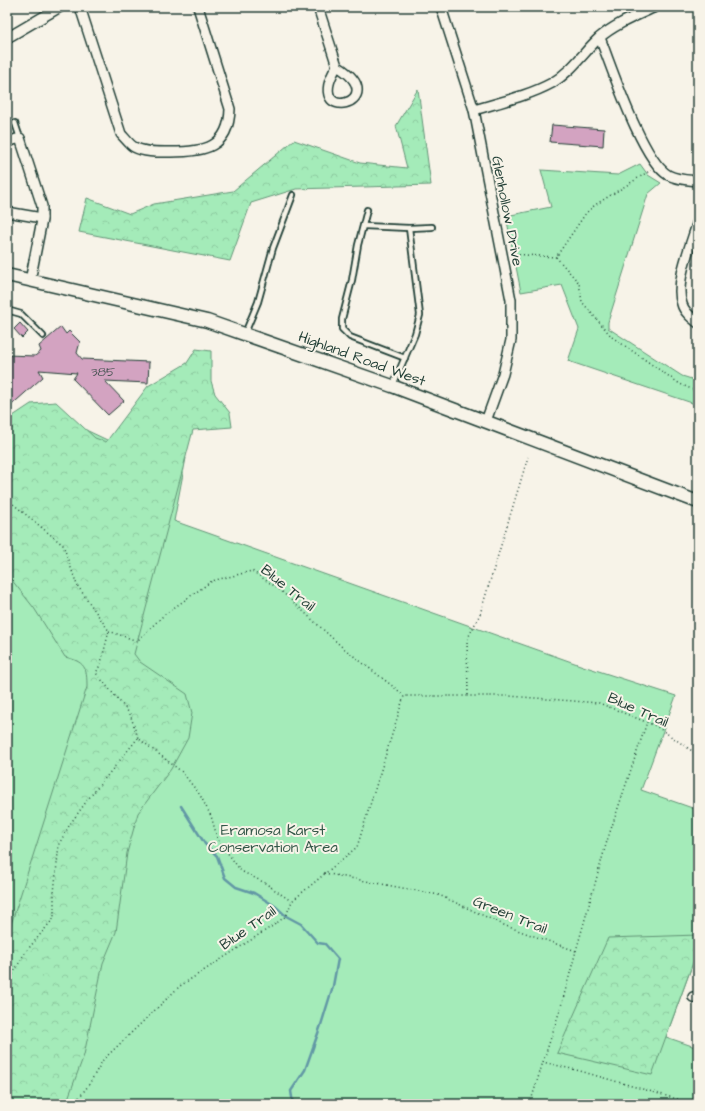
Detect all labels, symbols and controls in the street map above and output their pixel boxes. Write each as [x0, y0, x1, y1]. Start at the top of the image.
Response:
street label: Glenhollow Drive [486, 154, 528, 268]
street label: Highland Road West [295, 326, 429, 393]
house number: 385 [91, 363, 115, 381]
street label: Blue Trail [256, 559, 320, 617]
street label: Blue Trail [604, 687, 672, 733]
park label: Eramosa Karst Conservation Area [208, 820, 338, 858]
street label: Green Trail [470, 891, 550, 939]
street label: Blue Trail [215, 901, 281, 955]

